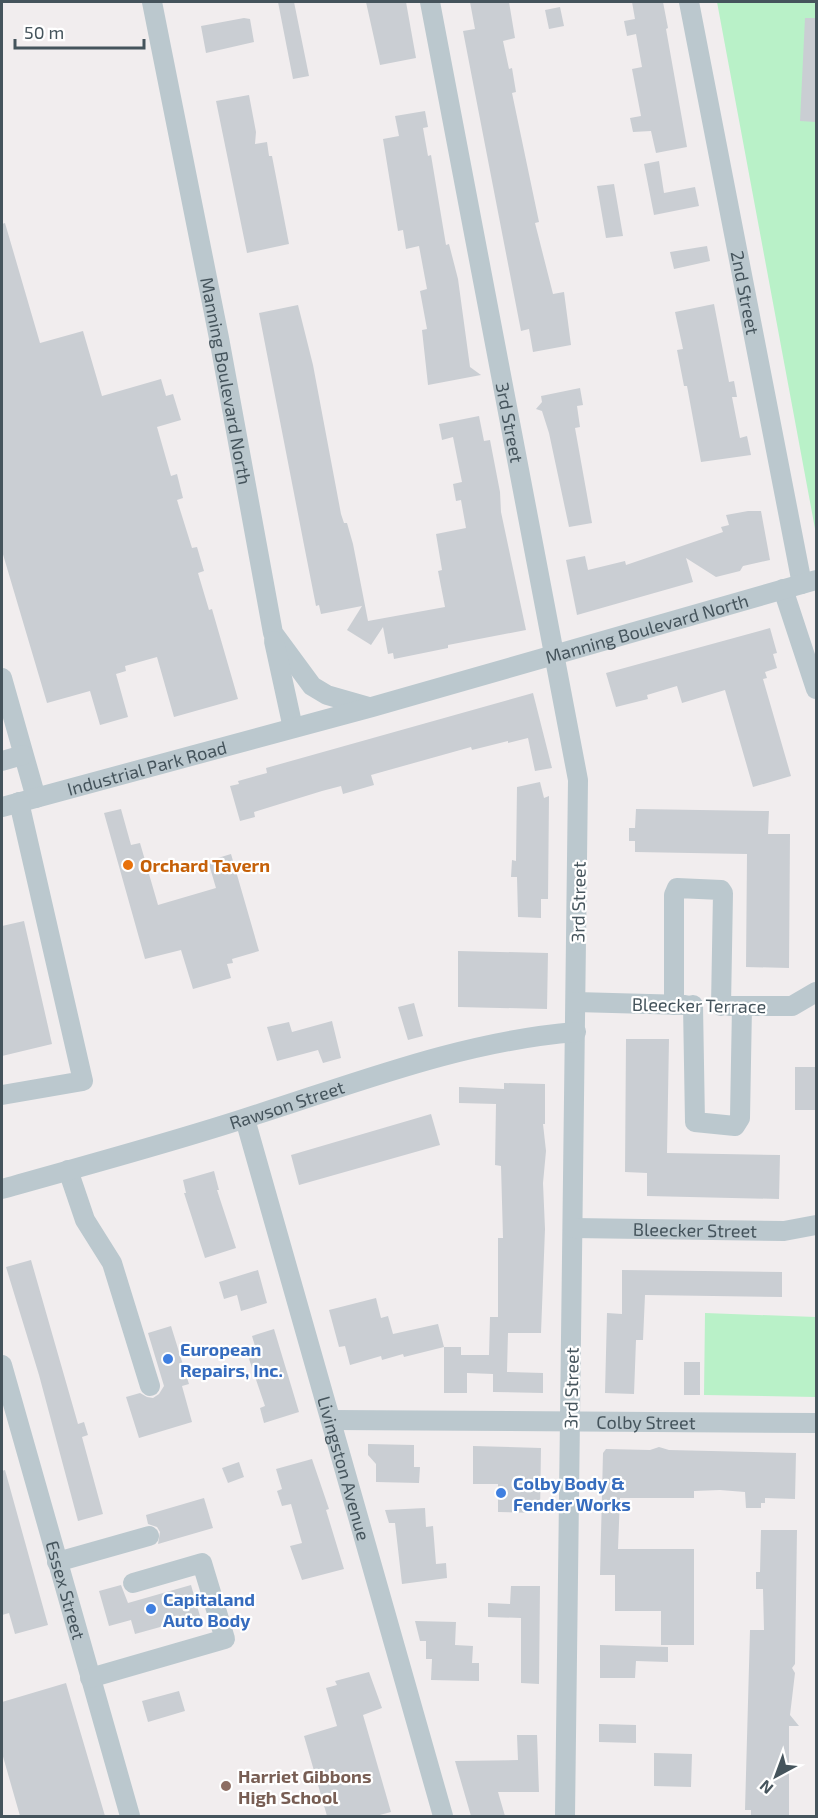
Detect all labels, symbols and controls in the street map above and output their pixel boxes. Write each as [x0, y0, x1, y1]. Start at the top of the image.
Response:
scale bar [15, 12, 144, 50]
text: 50 m [24, 21, 64, 43]
street label: 2nd Street [727, 249, 764, 337]
street label: Manning Boulevard North [196, 275, 257, 486]
street label: 3rd Street [492, 380, 528, 465]
street label: Manning Boulevard North [542, 589, 751, 668]
street label: Industrial Park Road [65, 736, 229, 800]
place label: Orchard Tavern [140, 854, 270, 876]
marker: Orchard Tavern [121, 858, 135, 872]
street label: 3rd Street [566, 861, 590, 943]
street label: Bleecker Terrace [632, 993, 766, 1017]
street label: Rawson Street [226, 1076, 347, 1134]
street label: Bleecker Street [633, 1218, 757, 1242]
place label: European Repairs, Inc. [180, 1338, 283, 1381]
street label: 3rd Street [559, 1347, 583, 1429]
marker: European Repairs, Inc. [161, 1352, 175, 1366]
street label: Livingston Avenue [313, 1394, 375, 1543]
street label: Colby Street [596, 1411, 696, 1433]
place label: Colby Body & Fender Works [513, 1472, 631, 1515]
marker: Colby Body & Fender Works [494, 1486, 508, 1500]
street label: Essex Street [41, 1538, 90, 1642]
place label: Capitaland Auto Body [163, 1588, 255, 1631]
marker: Capitaland Auto Body [144, 1602, 158, 1616]
north arrow [746, 1746, 806, 1806]
place label: Harriet Gibbons High School [238, 1765, 371, 1808]
text: N [755, 1777, 776, 1799]
marker: Harriet Gibbons High School [219, 1779, 233, 1793]

